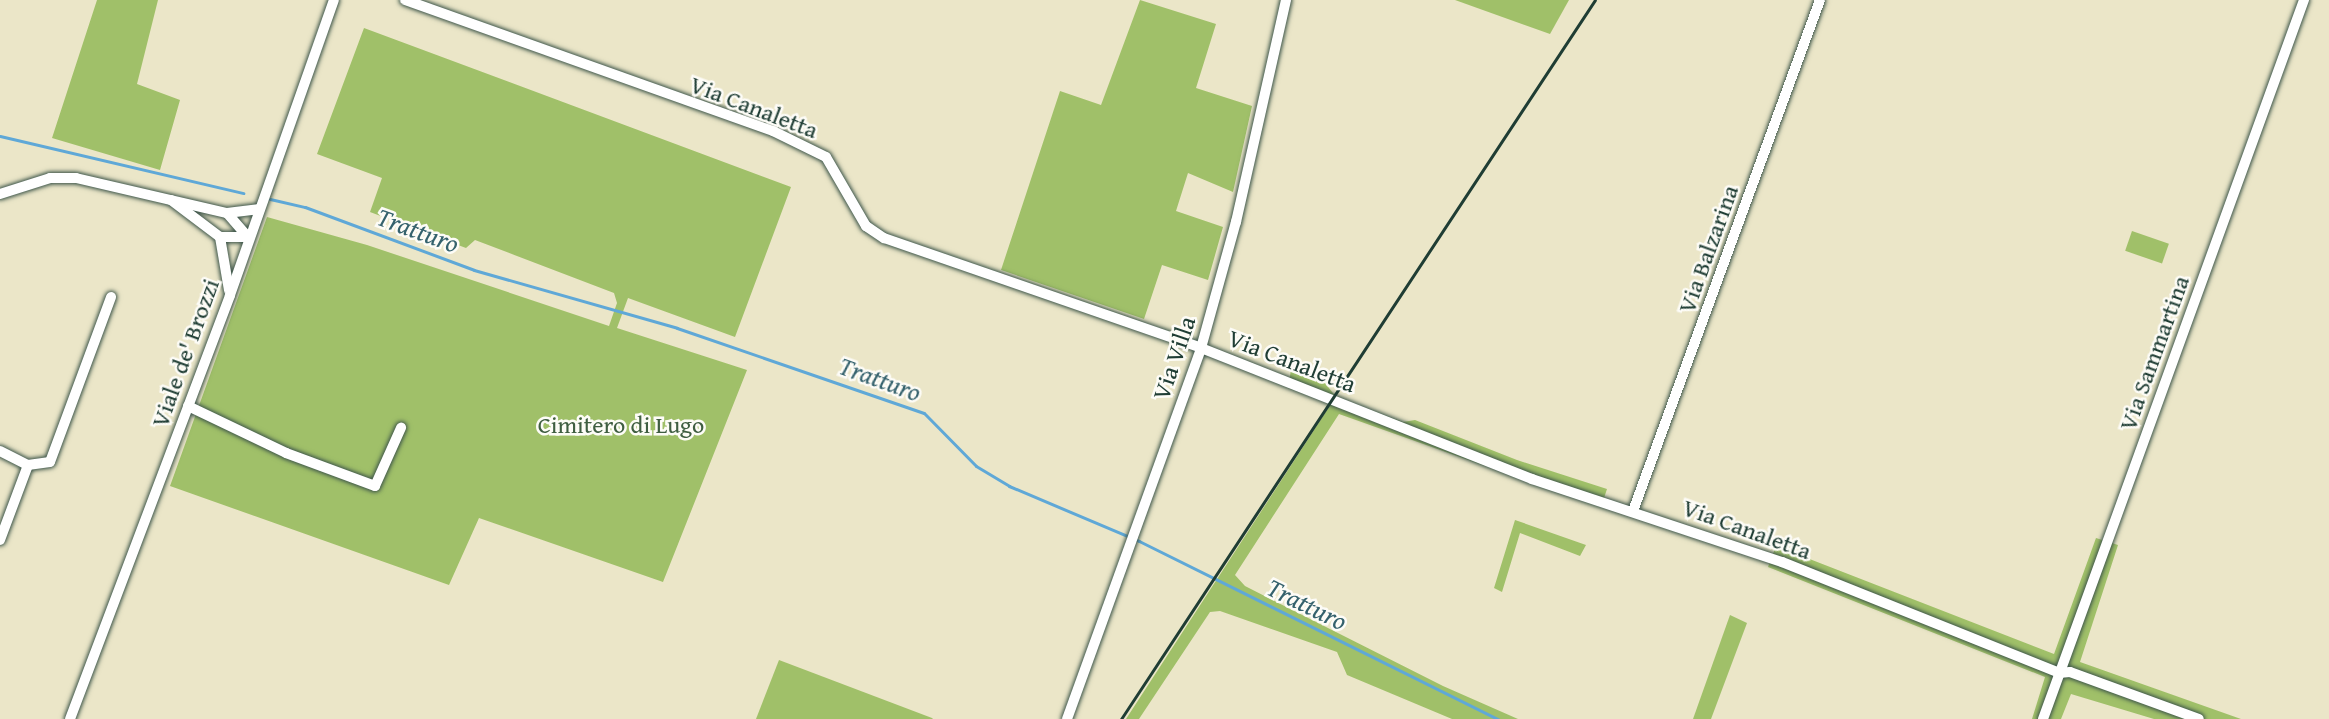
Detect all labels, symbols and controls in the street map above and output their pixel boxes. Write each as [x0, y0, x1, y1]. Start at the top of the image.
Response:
street label: Via Canaletta [686, 69, 822, 145]
street label: Via Balzarina [1672, 181, 1744, 317]
water label: Tratturo [373, 201, 463, 259]
street label: Via Sammartina [2113, 272, 2195, 434]
street label: Viale de' Brozzi [145, 275, 225, 431]
street label: Via Villa [1146, 312, 1202, 404]
street label: Via Canaletta [1224, 323, 1360, 399]
water label: Tratturo [835, 350, 925, 408]
park label: Cimitero di Lugo [538, 411, 704, 439]
street label: Via Canaletta [1679, 492, 1815, 566]
water label: Tratturo [1262, 571, 1352, 637]

